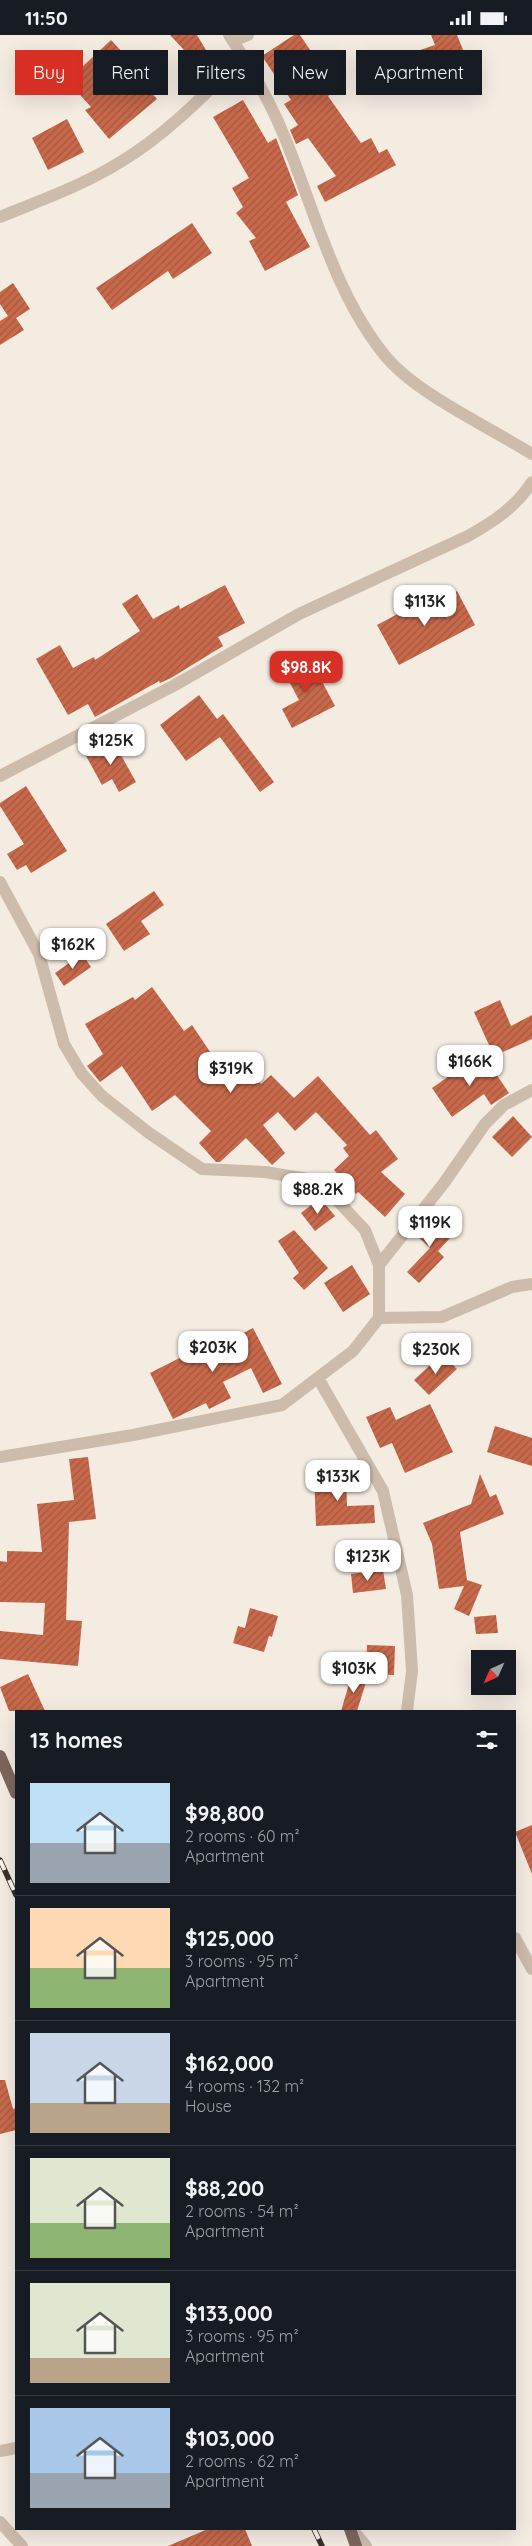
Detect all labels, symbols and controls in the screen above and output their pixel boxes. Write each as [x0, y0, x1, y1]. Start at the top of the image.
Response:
text: 11:50 [25, 6, 68, 30]
chip: Buy [15, 50, 83, 95]
chip: Rent [93, 50, 168, 95]
chip: Filters [178, 50, 264, 95]
chip: New [274, 50, 346, 95]
chip: Apartment [356, 50, 482, 95]
pin: $113K [390, 585, 460, 627]
text: $113K [404, 591, 446, 611]
pin: $98.8K [265, 651, 347, 693]
text: $98.8K [281, 657, 331, 677]
pin: $125K [76, 723, 146, 766]
text: $125K [89, 730, 133, 750]
pin: $162K [38, 927, 108, 970]
text: $162K [51, 934, 95, 954]
pin: $166K [435, 1045, 505, 1087]
pin: $319K [196, 1051, 266, 1094]
text: $166K [448, 1051, 492, 1071]
text: $319K [209, 1058, 253, 1078]
pin: $88.2K [277, 1173, 359, 1215]
text: $88.2K [293, 1179, 343, 1199]
pin: $119K [395, 1205, 465, 1248]
text: $119K [409, 1212, 451, 1232]
pin: $203K [178, 1331, 248, 1373]
pin: $230K [401, 1333, 471, 1375]
text: $203K [189, 1337, 237, 1357]
text: $230K [412, 1339, 460, 1359]
pin: $133K [303, 1459, 373, 1502]
text: $133K [316, 1466, 360, 1486]
pin: $123K [333, 1539, 403, 1582]
text: $123K [346, 1546, 390, 1566]
north arrow [471, 1650, 516, 1695]
map controls [471, 1650, 516, 1695]
pin: $103K [319, 1651, 389, 1694]
text: $103K [332, 1658, 376, 1678]
icon: filters [473, 1726, 501, 1754]
text: 13 homes [30, 1727, 123, 1753]
text: $98,800 [185, 1800, 264, 1826]
icon: home [70, 1803, 130, 1863]
text: 2 rooms · 60 m² [185, 1826, 299, 1846]
text: Apartment [185, 1846, 265, 1866]
text: $125,000 [185, 1925, 274, 1951]
icon: home [70, 1928, 130, 1988]
text: 3 rooms · 95 m² [185, 1951, 299, 1971]
text: Apartment [185, 1971, 265, 1991]
text: $162,000 [185, 2050, 274, 2076]
icon: home [70, 2053, 130, 2113]
text: 4 rooms · 132 m² [185, 2076, 304, 2096]
text: House [185, 2096, 232, 2116]
text: $88,200 [185, 2175, 264, 2201]
icon: home [70, 2178, 130, 2238]
text: 2 rooms · 54 m² [185, 2201, 299, 2221]
text: Apartment [185, 2221, 265, 2241]
text: $133,000 [185, 2300, 273, 2326]
icon: home [70, 2303, 130, 2363]
text: 3 rooms · 95 m² [185, 2326, 299, 2346]
text: Apartment [185, 2346, 265, 2366]
text: $103,000 [185, 2425, 274, 2451]
icon: home [70, 2428, 130, 2488]
text: 2 rooms · 62 m² [185, 2451, 299, 2471]
text: Apartment [185, 2471, 265, 2491]

